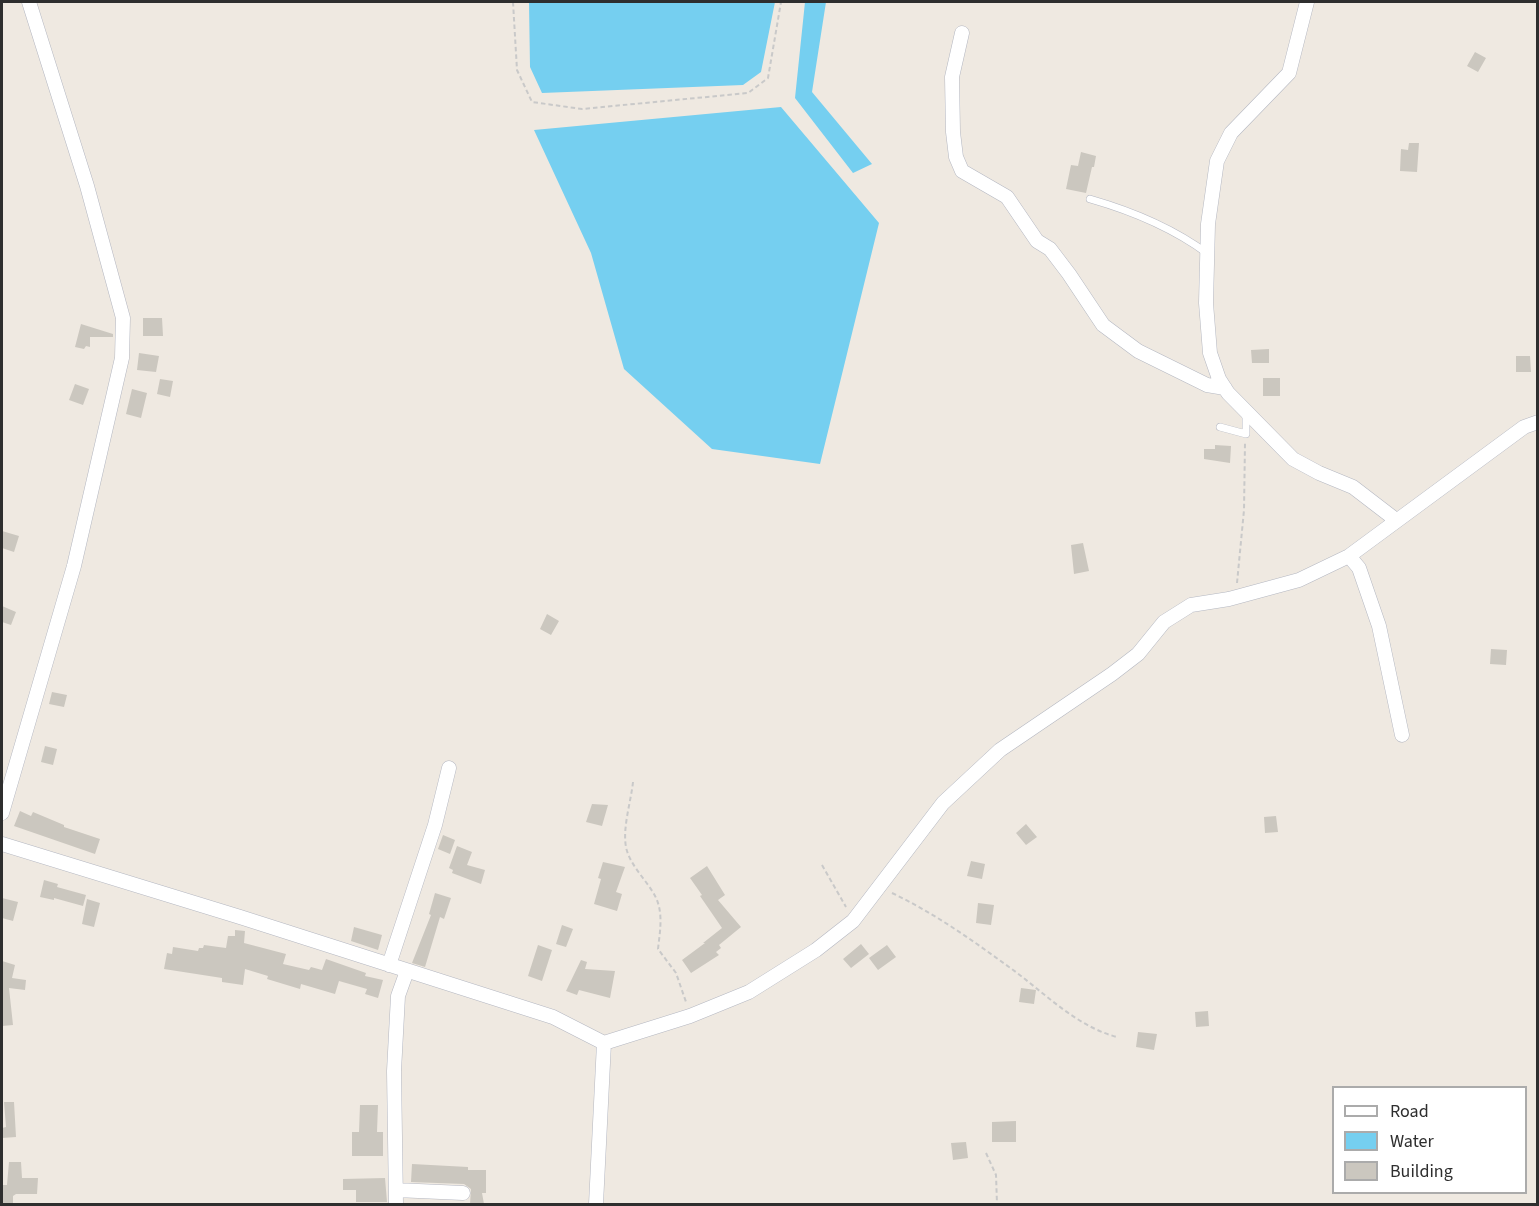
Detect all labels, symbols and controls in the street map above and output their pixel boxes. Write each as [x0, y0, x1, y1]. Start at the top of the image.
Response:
legend [1332, 1086, 1527, 1194]
text: Road [1390, 1099, 1429, 1124]
text: Water [1390, 1129, 1434, 1154]
text: Building [1390, 1159, 1453, 1184]

